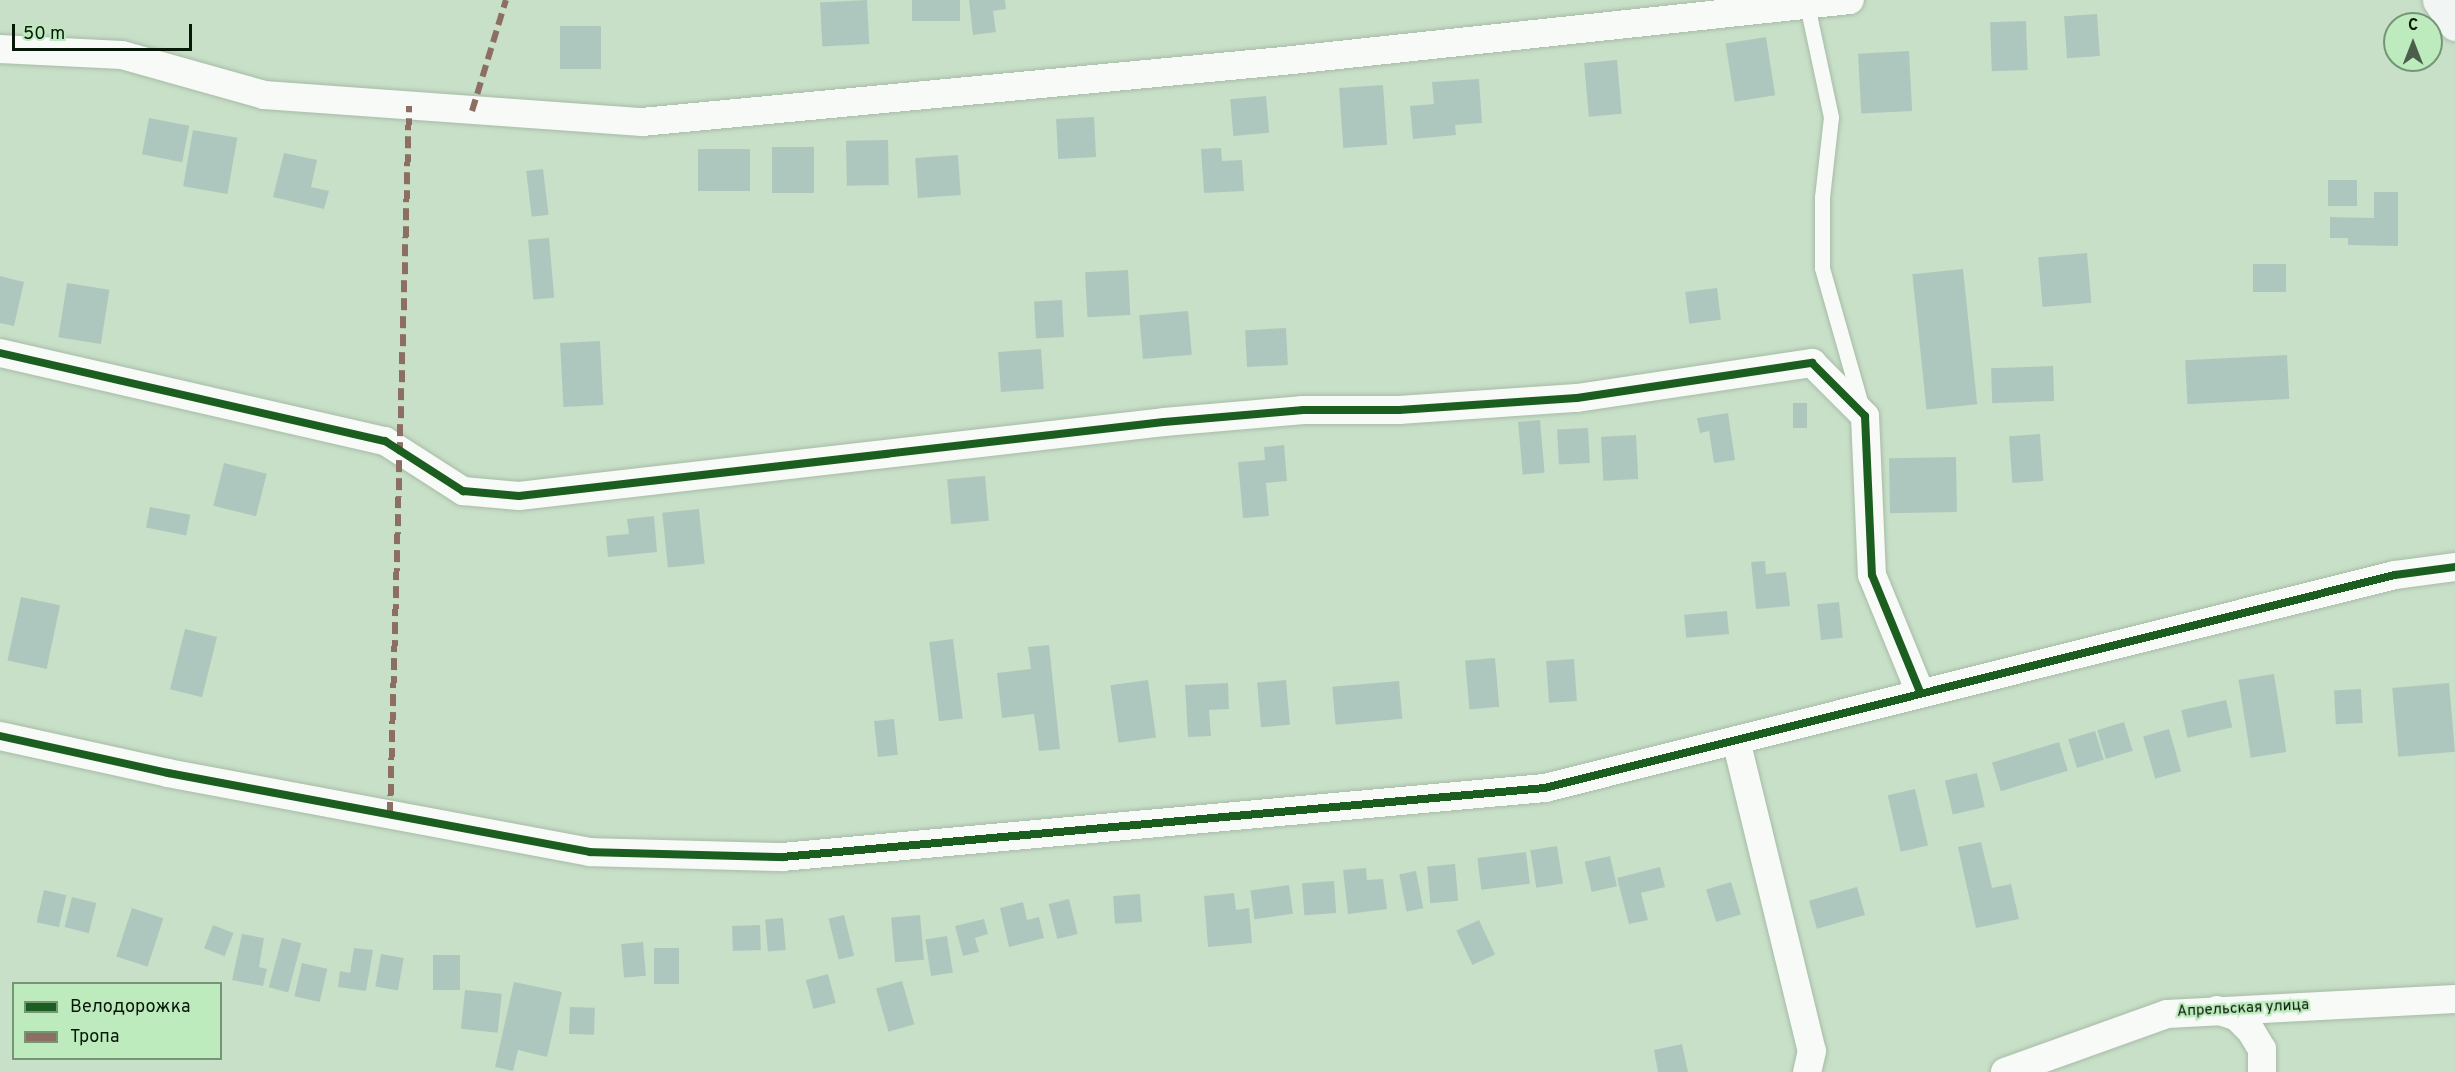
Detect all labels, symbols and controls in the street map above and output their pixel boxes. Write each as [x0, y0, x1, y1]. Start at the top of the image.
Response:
scale bar [15, 12, 195, 50]
north arrow [2383, 12, 2443, 72]
text: С [2408, 16, 2418, 36]
text: 50 m [23, 23, 65, 46]
legend [12, 982, 222, 1060]
text: Велодорожка [70, 996, 190, 1019]
street label: Апрельская улица [2177, 997, 2309, 1021]
text: Тропа [70, 1026, 119, 1049]

